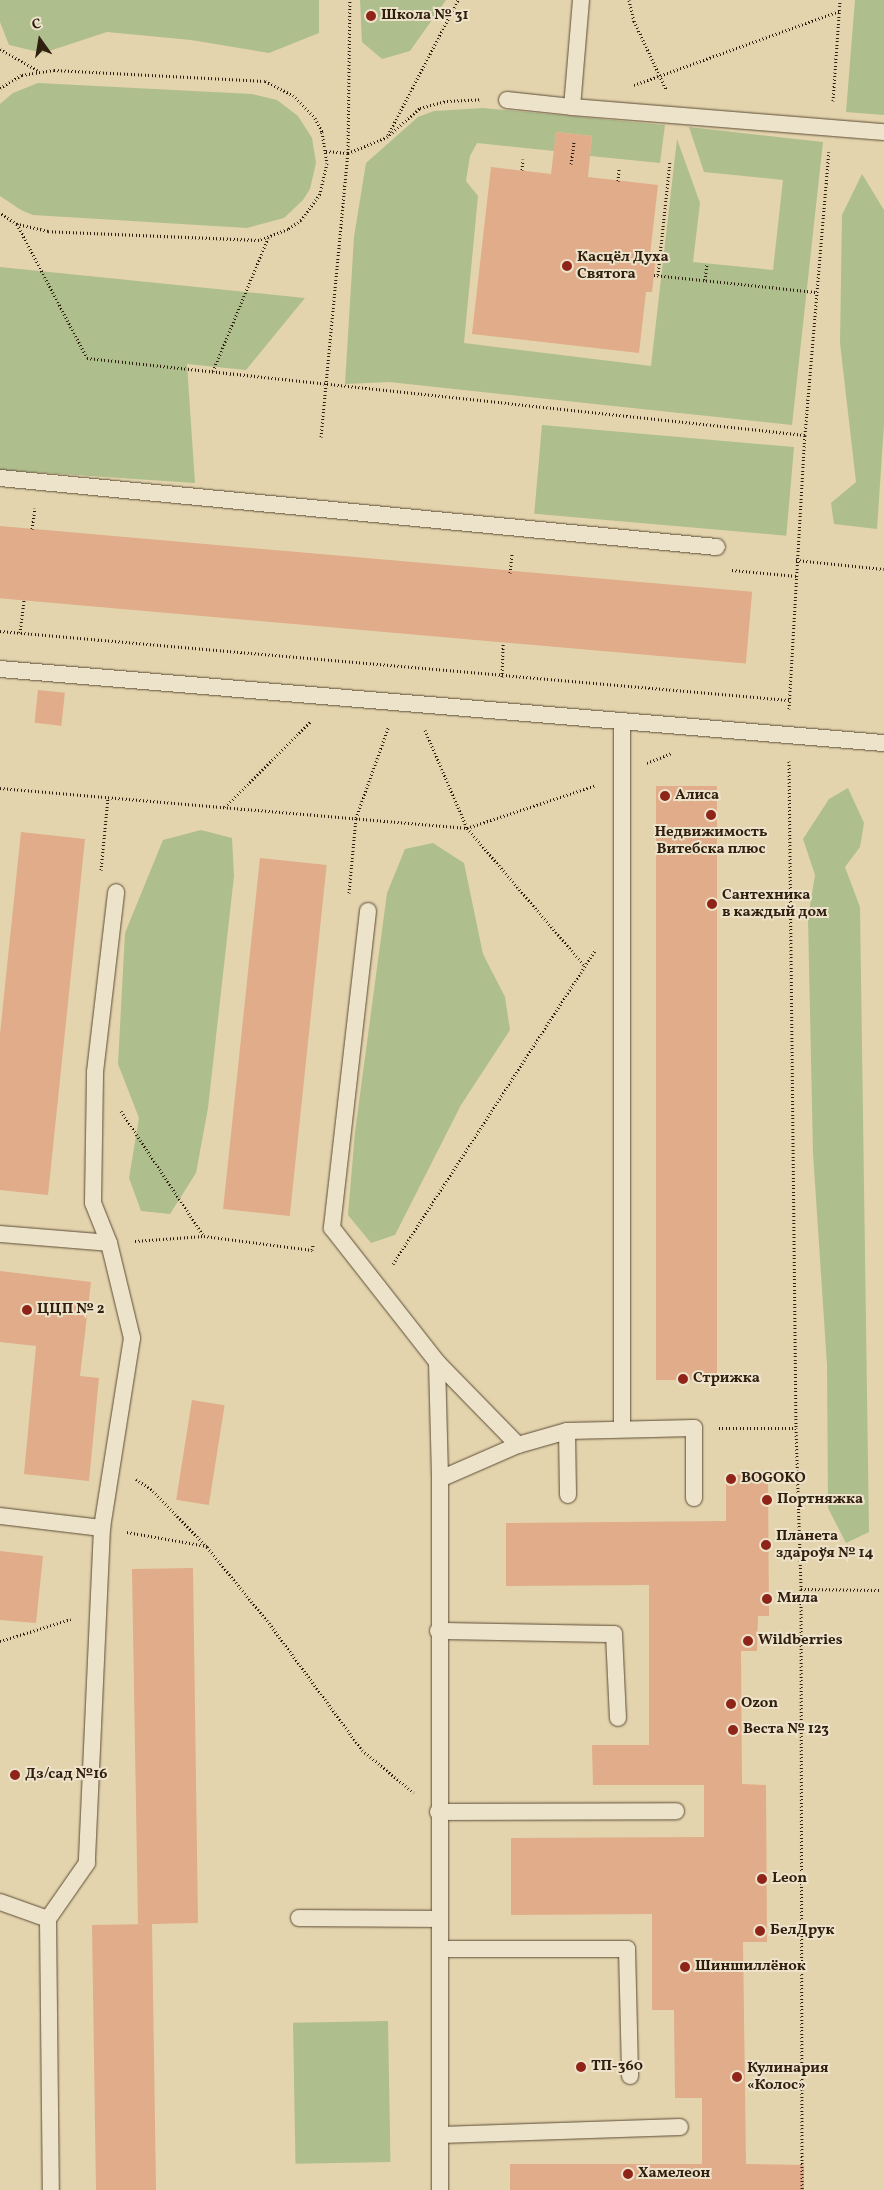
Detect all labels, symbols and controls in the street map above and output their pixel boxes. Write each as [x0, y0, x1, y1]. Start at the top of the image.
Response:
place label: Школа № 31 [381, 7, 468, 25]
marker: Школа № 31 [365, 10, 377, 22]
north arrow [15, 15, 65, 65]
text: С [30, 15, 43, 35]
place label: Касцёл Духа Святога [577, 248, 669, 283]
marker: Касцёл Духа Святога [561, 260, 573, 272]
place label: Алиса [675, 787, 719, 805]
marker: Алиса [659, 790, 671, 802]
marker: Недвижимость Витебска плюс [705, 809, 717, 821]
place label: Недвижимость Витебска плюс [654, 823, 768, 858]
place label: Сантехника в каждый дом [722, 886, 827, 921]
marker: Сантехника в каждый дом [706, 898, 718, 910]
place label: ЦЦП № 2 [37, 1301, 105, 1319]
marker: ЦЦП № 2 [21, 1304, 33, 1316]
place label: Стрижка [693, 1370, 760, 1388]
marker: Стрижка [677, 1373, 689, 1385]
place label: BOGOKO [741, 1470, 806, 1488]
marker: BOGOKO [725, 1473, 737, 1485]
place label: Портняжка [777, 1491, 863, 1509]
marker: Портняжка [761, 1494, 773, 1506]
place label: Планета здароўя № 14 [776, 1527, 874, 1562]
marker: Планета здароўя № 14 [760, 1539, 772, 1551]
place label: Мила [777, 1590, 818, 1608]
marker: Мила [761, 1593, 773, 1605]
place label: Wildberries [758, 1632, 843, 1650]
marker: Wildberries [742, 1635, 754, 1647]
place label: Ozon [741, 1695, 778, 1713]
marker: Ozon [725, 1698, 737, 1710]
place label: Веста № 123 [743, 1721, 829, 1739]
marker: Веста № 123 [727, 1724, 739, 1736]
place label: Дз/сад №16 [25, 1766, 107, 1784]
marker: Дз/сад №16 [9, 1769, 21, 1781]
place label: Leon [772, 1870, 807, 1888]
marker: Leon [756, 1873, 768, 1885]
place label: БелДрук [770, 1922, 834, 1940]
marker: БелДрук [754, 1925, 766, 1937]
place label: Шиншиллёнок [695, 1958, 806, 1976]
marker: Шиншиллёнок [679, 1961, 691, 1973]
place label: ТП-360 [591, 2058, 643, 2076]
place label: Кулинария «Колос» [747, 2059, 828, 2094]
marker: ТП-360 [575, 2061, 587, 2073]
marker: Кулинария «Колос» [731, 2071, 743, 2083]
place label: Хамелеон [638, 2165, 710, 2183]
marker: Хамелеон [622, 2168, 634, 2180]

